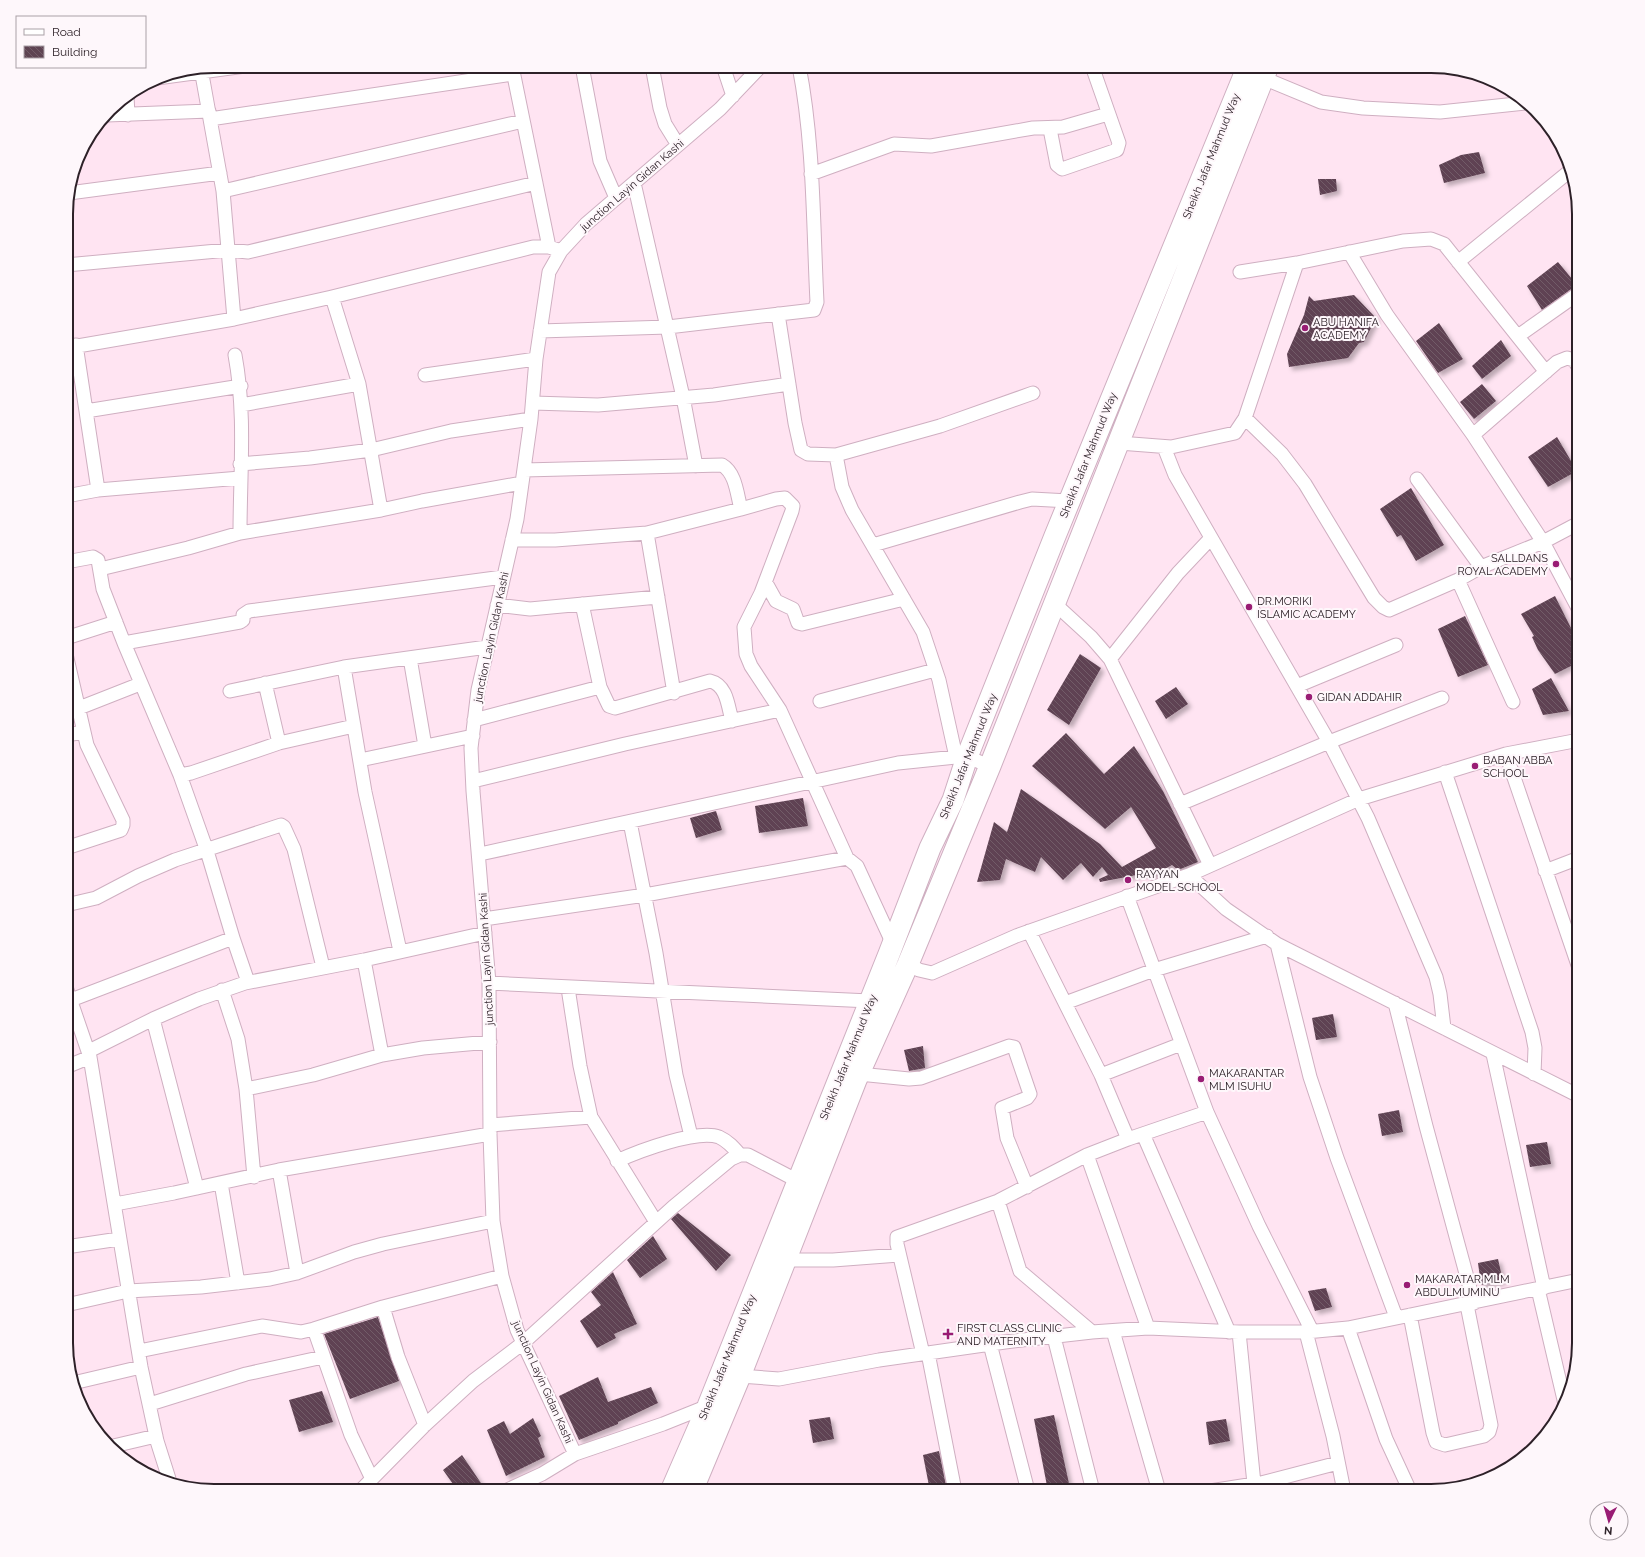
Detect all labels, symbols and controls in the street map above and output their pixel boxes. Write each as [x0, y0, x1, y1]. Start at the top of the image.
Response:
legend [16, 16, 146, 68]
text: Road [52, 25, 81, 39]
text: Building [52, 45, 98, 59]
street label: Sheikh Jafar Mahmud Way [1180, 91, 1243, 221]
street label: junction Layin Gidan Kashi [577, 137, 687, 235]
place label: ABU HANIFA ACADEMY [1313, 316, 1379, 342]
marker: ABU HANIFA ACADEMY [1300, 323, 1310, 333]
street label: Sheikh Jafar Mahmud Way [1057, 390, 1120, 520]
place label: SALLDANS ROYAL ACADEMY [1457, 552, 1548, 578]
marker: SALLDANS ROYAL ACADEMY [1551, 559, 1561, 569]
street label: junction Layin Gidan Kashi [471, 571, 512, 705]
place label: DR.MORIKI ISLAMIC ACADEMY [1257, 595, 1356, 621]
marker: DR.MORIKI ISLAMIC ACADEMY [1244, 602, 1254, 612]
street label: Sheikh Jafar Mahmud Way [937, 691, 1000, 821]
place label: GIDAN ADDAHIR [1317, 691, 1402, 704]
marker: GIDAN ADDAHIR [1304, 692, 1314, 702]
place label: BABAN ABBA SCHOOL [1483, 754, 1553, 780]
marker: BABAN ABBA SCHOOL [1470, 761, 1480, 771]
place label: RAYYAN MODEL SCHOOL [1136, 868, 1223, 894]
marker: RAYYAN MODEL SCHOOL [1123, 875, 1133, 885]
street label: junction Layin Gidan Kashi [477, 892, 497, 1028]
street label: Sheikh Jafar Mahmud Way [817, 992, 880, 1122]
place label: MAKARANTAR MLM ISUHU [1209, 1067, 1284, 1093]
marker: MAKARANTAR MLM ISUHU [1196, 1074, 1206, 1084]
place label: MAKARATAR MLM ABDULMUMINU [1415, 1273, 1510, 1299]
marker: MAKARATAR MLM ABDULMUMINU [1402, 1280, 1412, 1290]
street label: Sheikh Jafar Mahmud Way [696, 1292, 759, 1422]
street label: junction Layin Gidan Kashi [509, 1317, 575, 1445]
place label: FIRST CLASS CLINIC AND MATERNITY [957, 1322, 1063, 1348]
marker: FIRST CLASS CLINIC AND MATERNITY [942, 1328, 954, 1340]
north arrow [1589, 1501, 1629, 1541]
text: N [1603, 1524, 1613, 1537]

